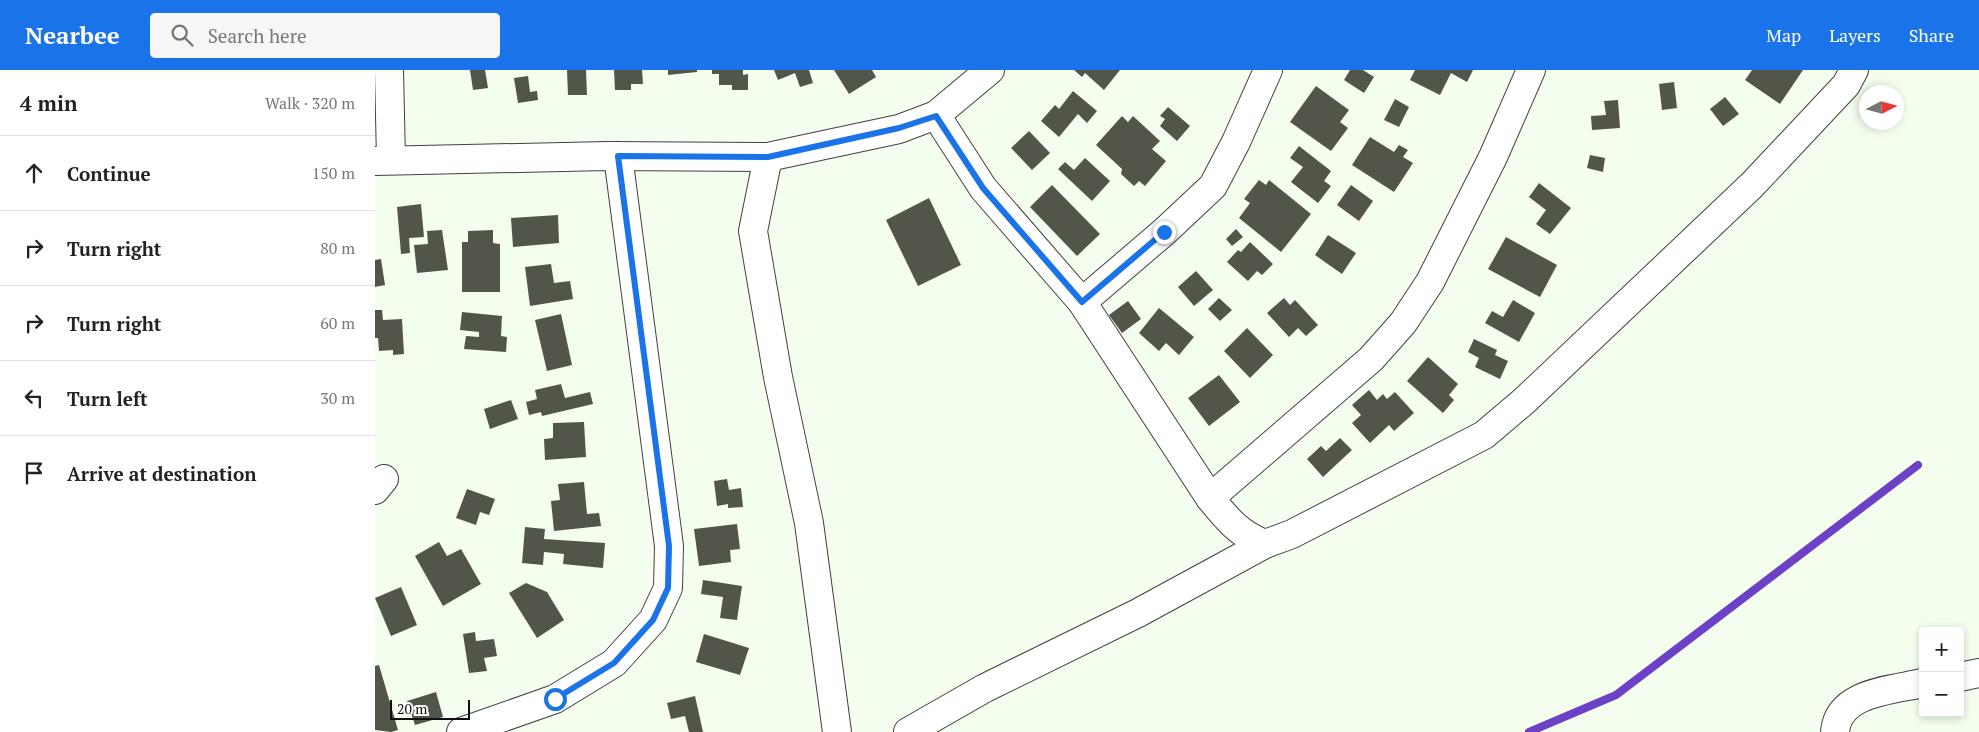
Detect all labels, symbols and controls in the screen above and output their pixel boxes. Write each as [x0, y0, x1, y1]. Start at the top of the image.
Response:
search box [150, 13, 500, 58]
text: Nearbee [25, 19, 120, 51]
icon: search [168, 21, 196, 49]
text: Search here [208, 23, 307, 48]
text: Map [1766, 23, 1801, 47]
text: Layers [1829, 23, 1881, 47]
text: Share [1909, 23, 1954, 47]
north arrow [1859, 85, 1904, 130]
text: 4 min [20, 89, 77, 117]
text: Walk · 320 m [265, 92, 355, 114]
icon: ahead [20, 159, 48, 187]
text: Continue [67, 161, 151, 186]
text: 150 m [312, 162, 355, 184]
route end [1153, 221, 1176, 244]
icon: right [20, 234, 48, 262]
text: Turn right [67, 236, 161, 261]
text: 80 m [320, 237, 355, 259]
icon: right [20, 309, 48, 337]
text: Turn right [67, 311, 161, 336]
text: 60 m [320, 312, 355, 334]
icon: left [20, 384, 48, 412]
text: Turn left [67, 386, 148, 411]
text: 30 m [320, 387, 355, 409]
icon: arrive [20, 459, 48, 487]
text: Arrive at destination [67, 461, 256, 486]
map controls [1919, 627, 1964, 717]
button: + [1919, 627, 1964, 672]
button: − [1919, 672, 1964, 717]
route start [544, 688, 567, 711]
scale bar [390, 697, 470, 720]
text: 20 m [397, 699, 427, 718]

